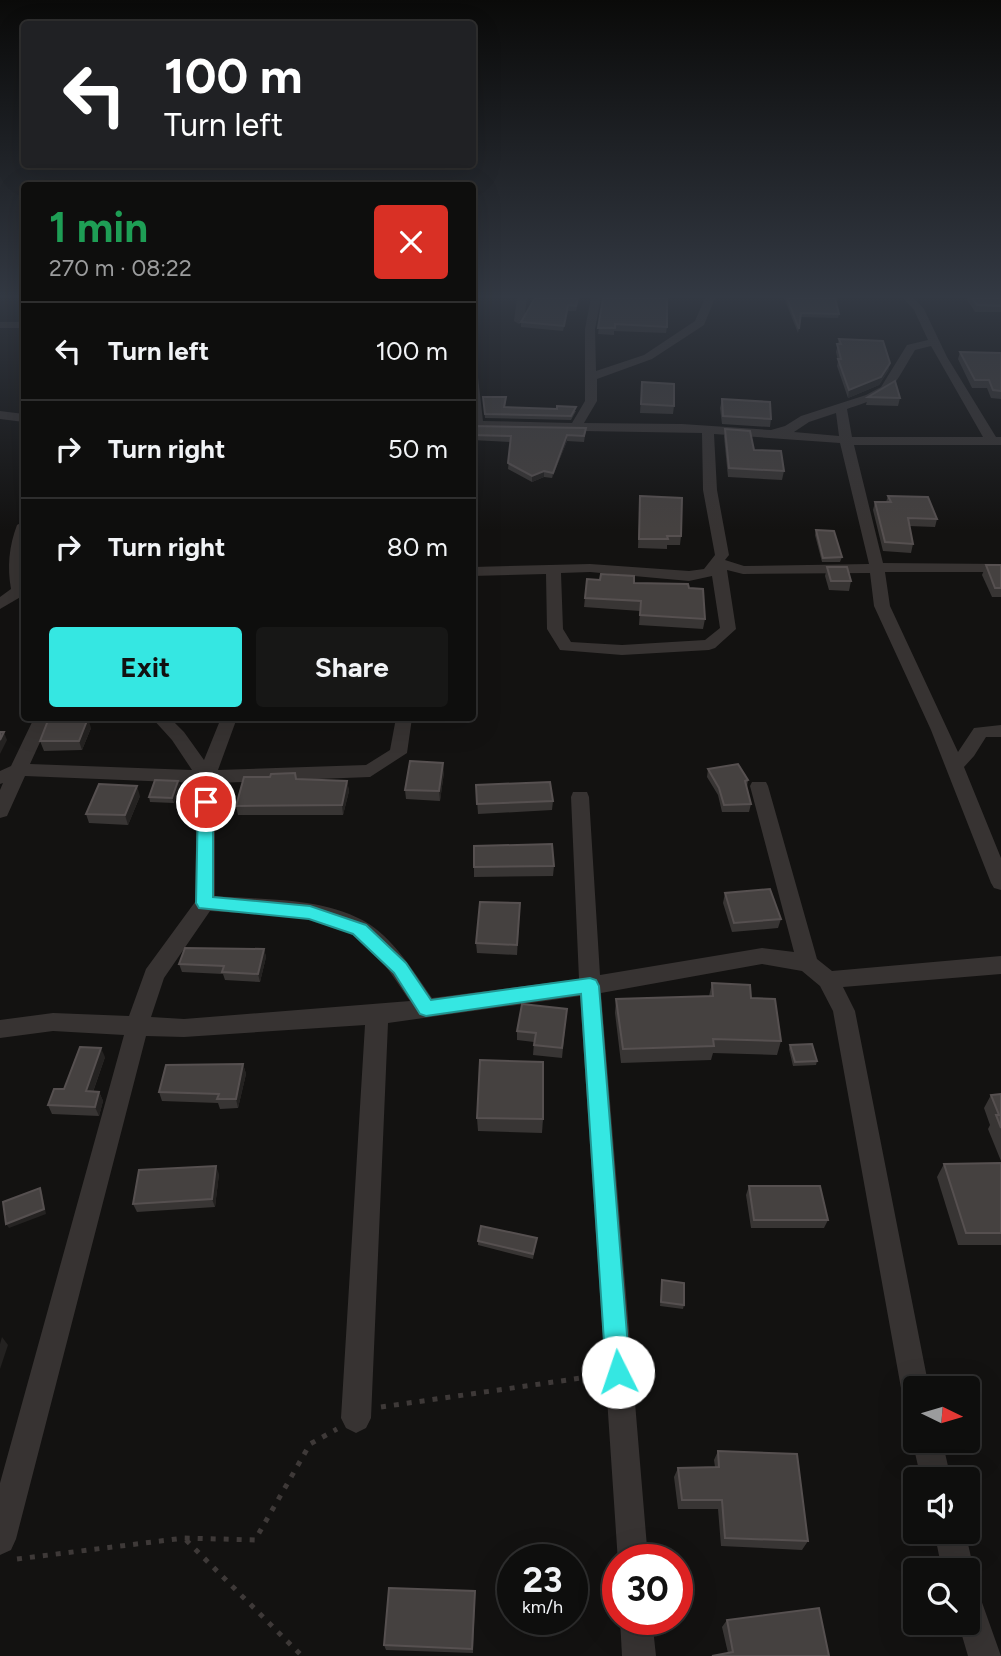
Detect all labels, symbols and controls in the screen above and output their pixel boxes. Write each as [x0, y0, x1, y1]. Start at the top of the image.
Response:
text: 100 m [164, 46, 303, 105]
icon: left [49, 49, 140, 140]
text: Turn left [164, 106, 283, 144]
text: 1 min [49, 202, 148, 253]
button: close [374, 205, 448, 279]
text: 270 m · 08:22 [49, 254, 192, 282]
icon: left [49, 332, 87, 370]
text: Turn left [108, 335, 209, 367]
text: 100 m [375, 335, 448, 367]
icon: right [49, 430, 87, 468]
text: Turn right [108, 433, 225, 465]
text: 50 m [388, 433, 448, 465]
icon: right [49, 528, 87, 566]
text: Turn right [108, 531, 225, 563]
text: 80 m [387, 531, 448, 563]
button: Exit [49, 627, 242, 707]
button: Share [256, 627, 448, 707]
pin [176, 772, 236, 832]
icon: arrive [187, 783, 225, 821]
position arrow [581, 1335, 655, 1409]
north arrow [903, 1376, 980, 1452]
map controls [903, 1376, 980, 1635]
button: sound [903, 1467, 980, 1544]
speed limit sign: 30 [602, 1544, 693, 1635]
button: search [903, 1558, 980, 1635]
text: 23 [523, 1559, 562, 1601]
text: km/h [522, 1596, 563, 1618]

